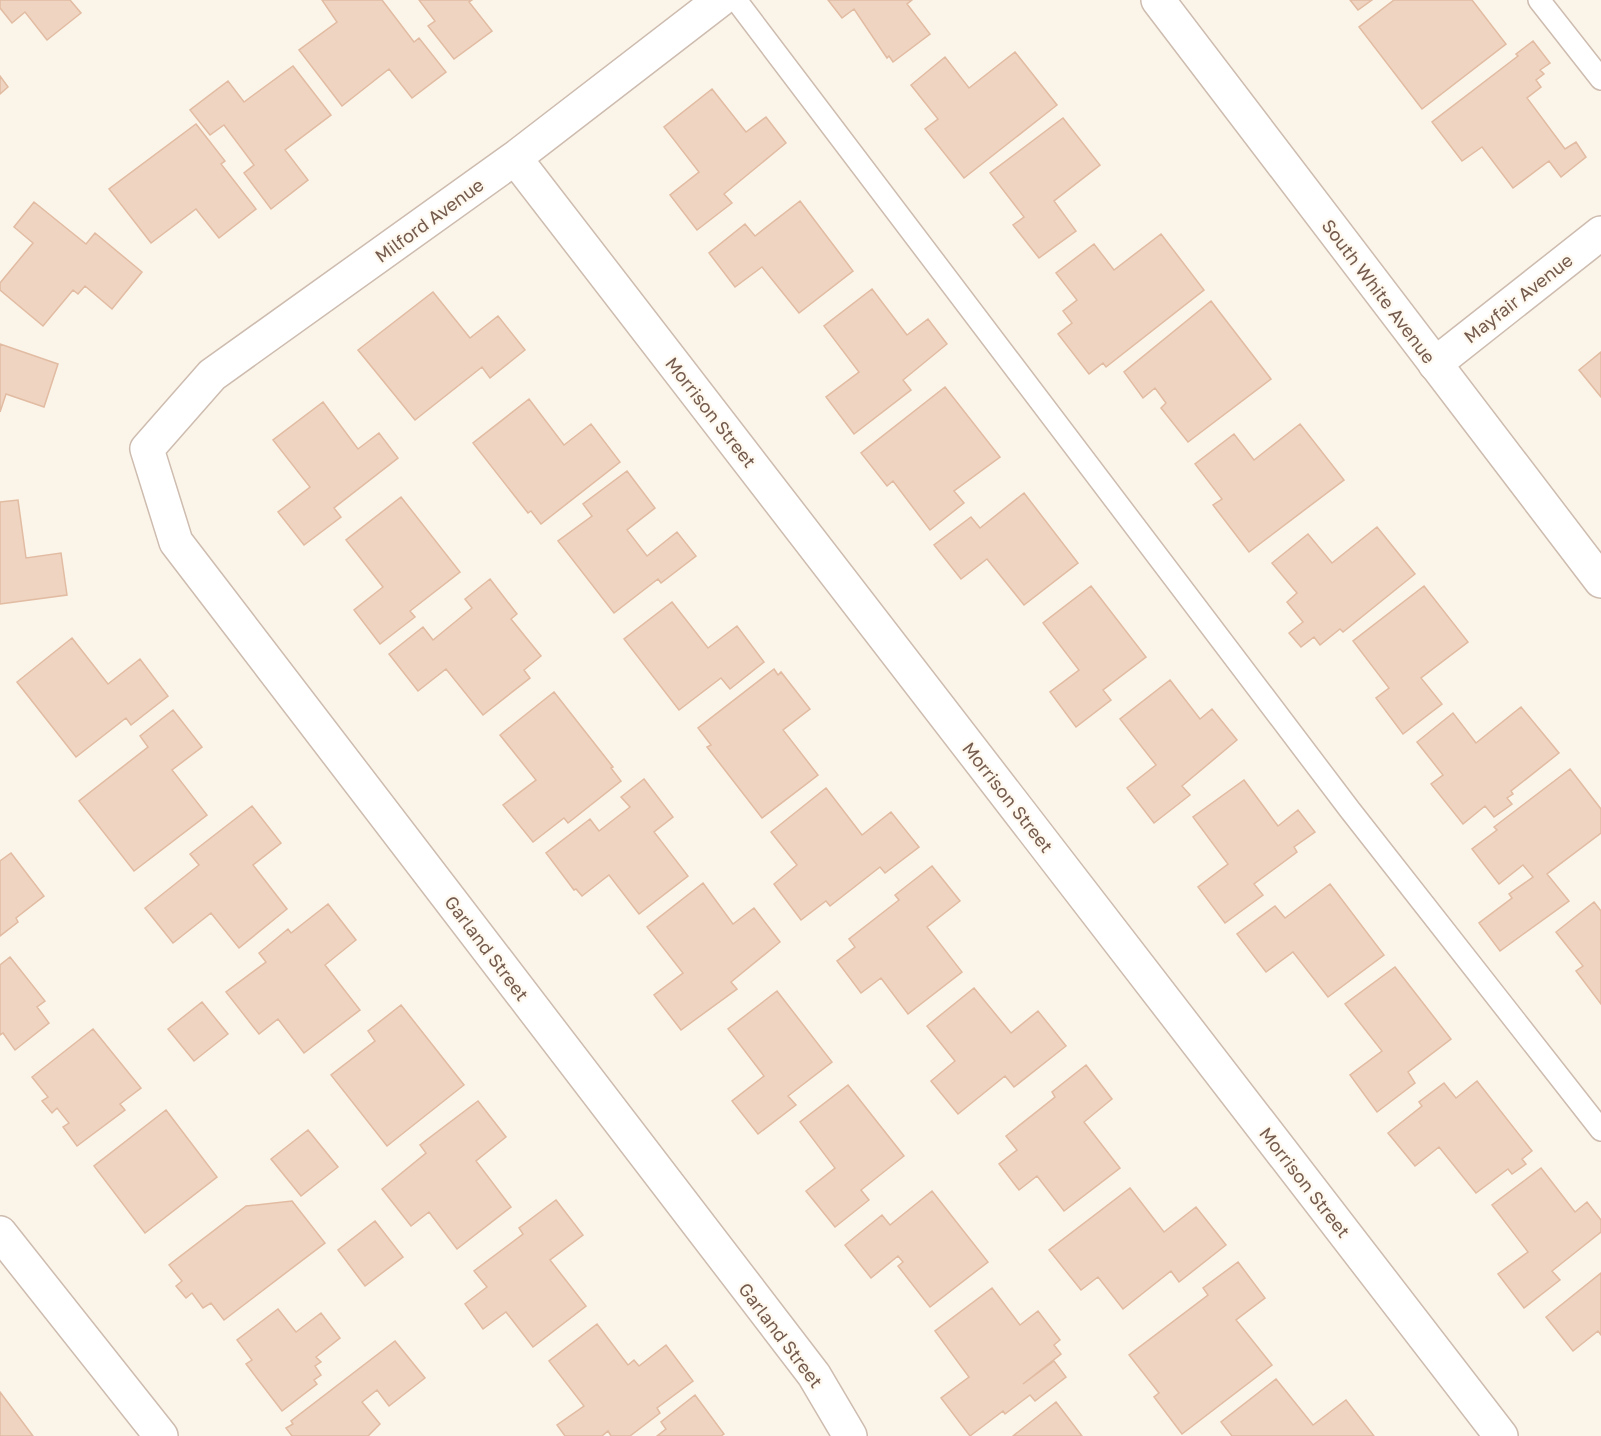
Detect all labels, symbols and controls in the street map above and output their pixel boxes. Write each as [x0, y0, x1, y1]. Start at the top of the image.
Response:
street label: Milford Avenue [370, 173, 488, 267]
street label: South White Avenue [1318, 215, 1440, 367]
street label: Mayfair Avenue [1459, 249, 1577, 347]
street label: Morrison Street [661, 352, 761, 472]
street label: Morrison Street [958, 737, 1058, 857]
street label: Garland Street [440, 891, 534, 1005]
street label: Morrison Street [1255, 1122, 1355, 1242]
street label: Garland Street [734, 1278, 828, 1392]

